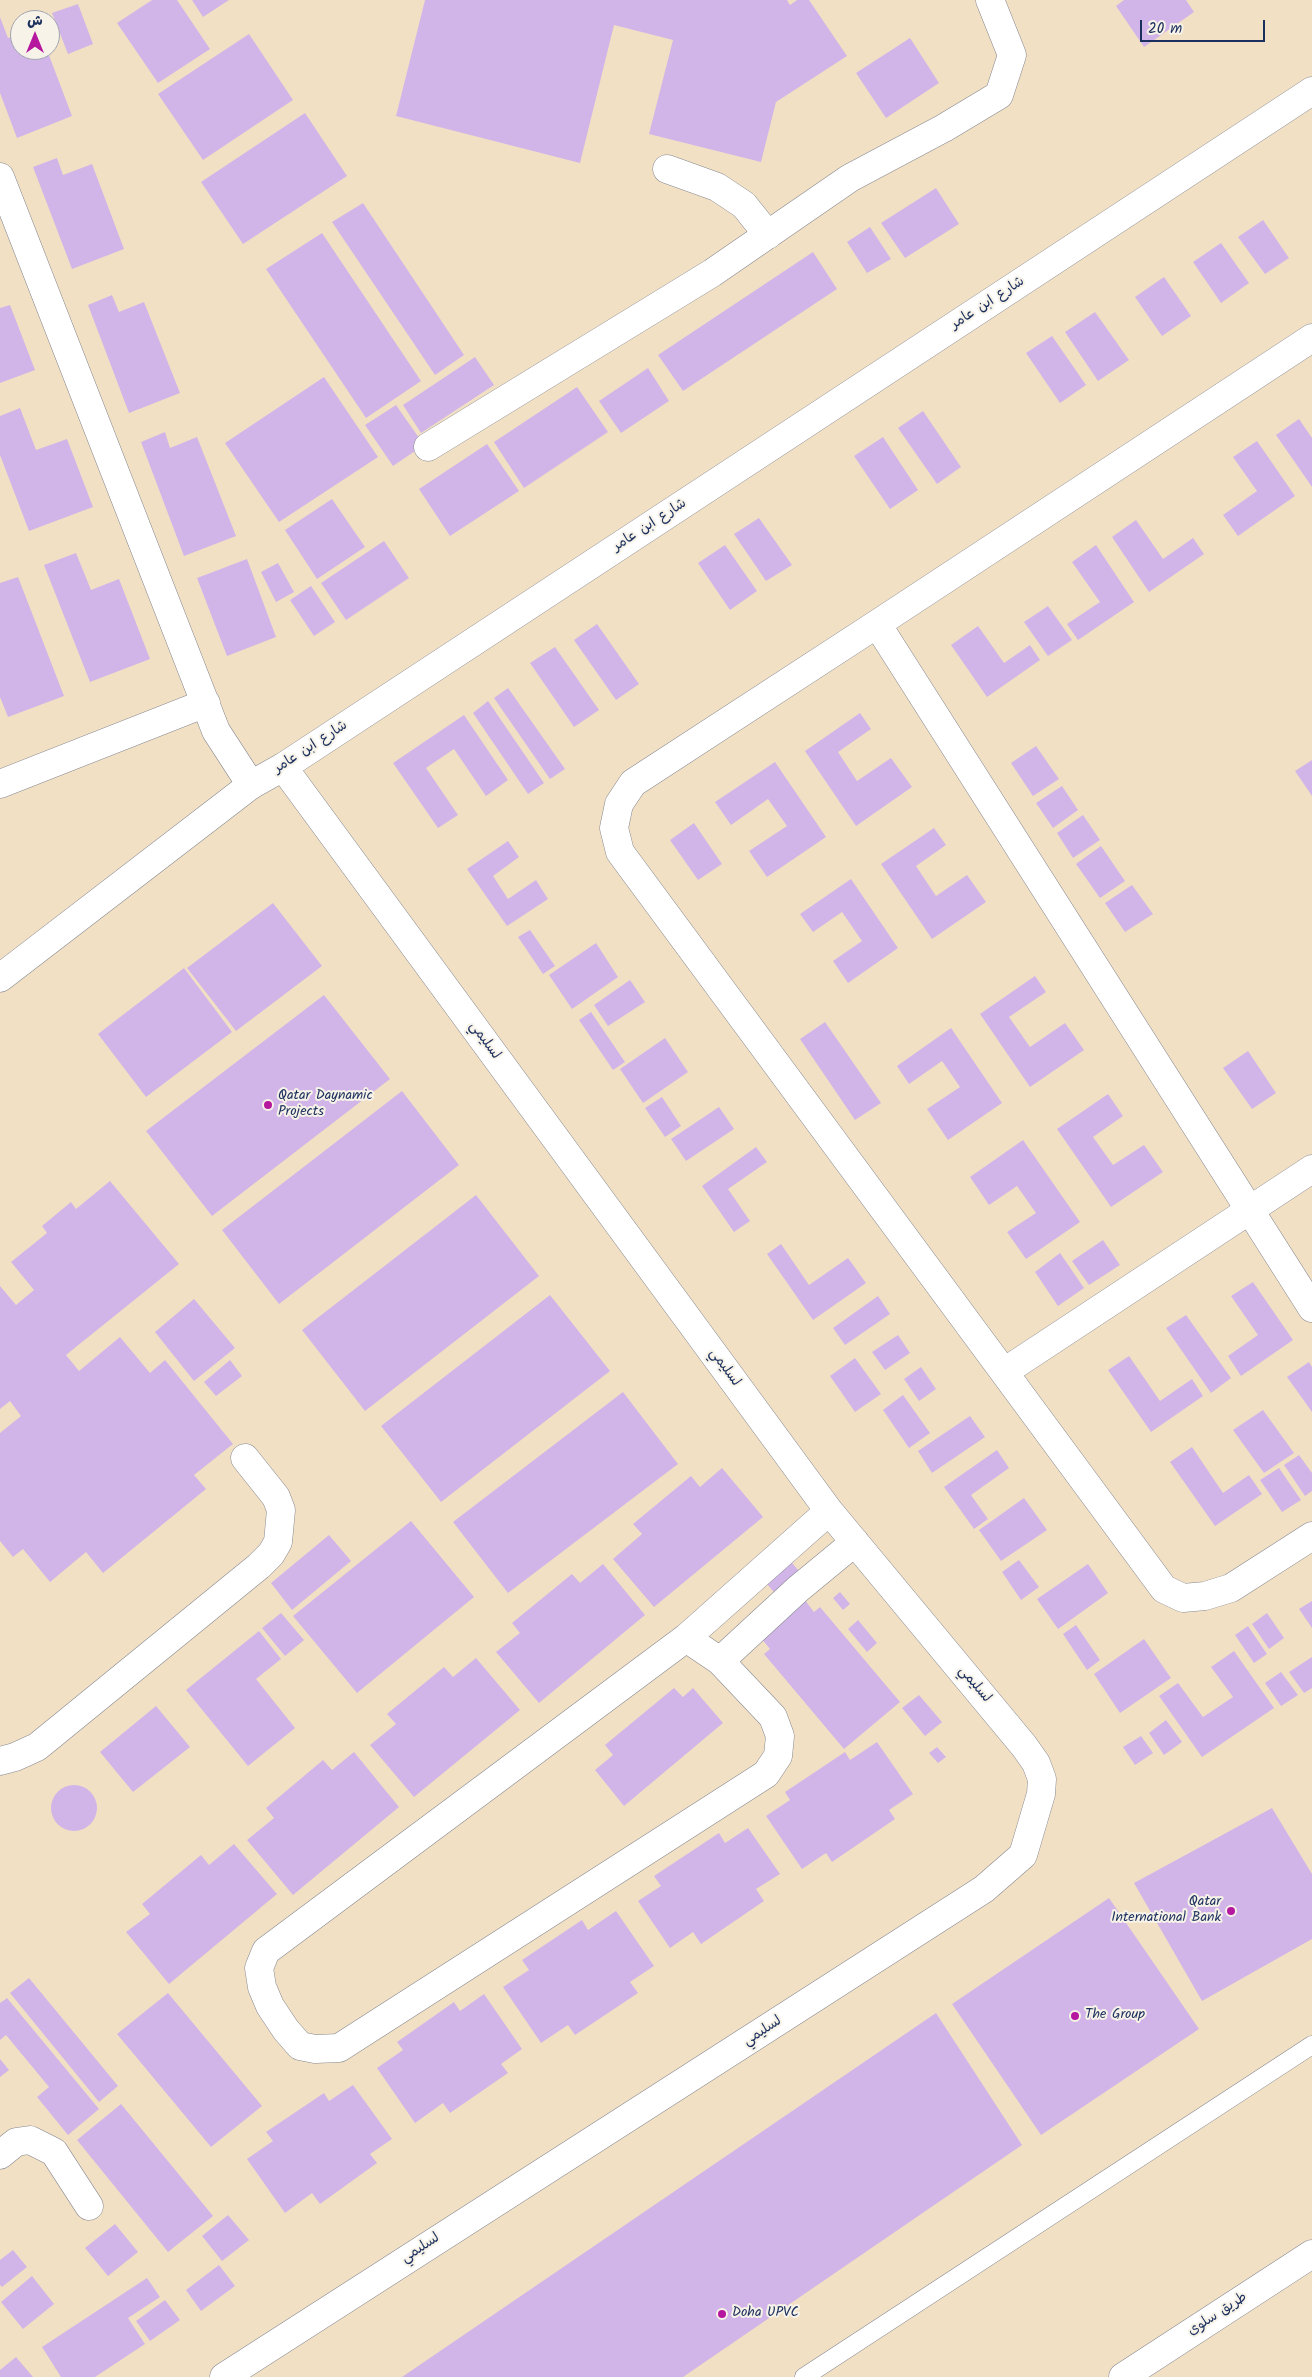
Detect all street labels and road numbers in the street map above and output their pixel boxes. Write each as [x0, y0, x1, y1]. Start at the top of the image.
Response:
street label: شارع ابن عامر [948, 274, 1028, 334]
street label: شارع ابن عامر [610, 496, 690, 556]
street label: شارع ابن عامر [271, 718, 351, 778]
street label: لسليمي [465, 1019, 503, 1063]
street label: لسليمي [705, 1346, 743, 1390]
street label: لسليمي [954, 1663, 994, 1707]
street label: لسليمي [741, 2013, 785, 2051]
street label: لسليمي [399, 2230, 443, 2268]
street label: طريق سلوى [1185, 2290, 1251, 2340]

